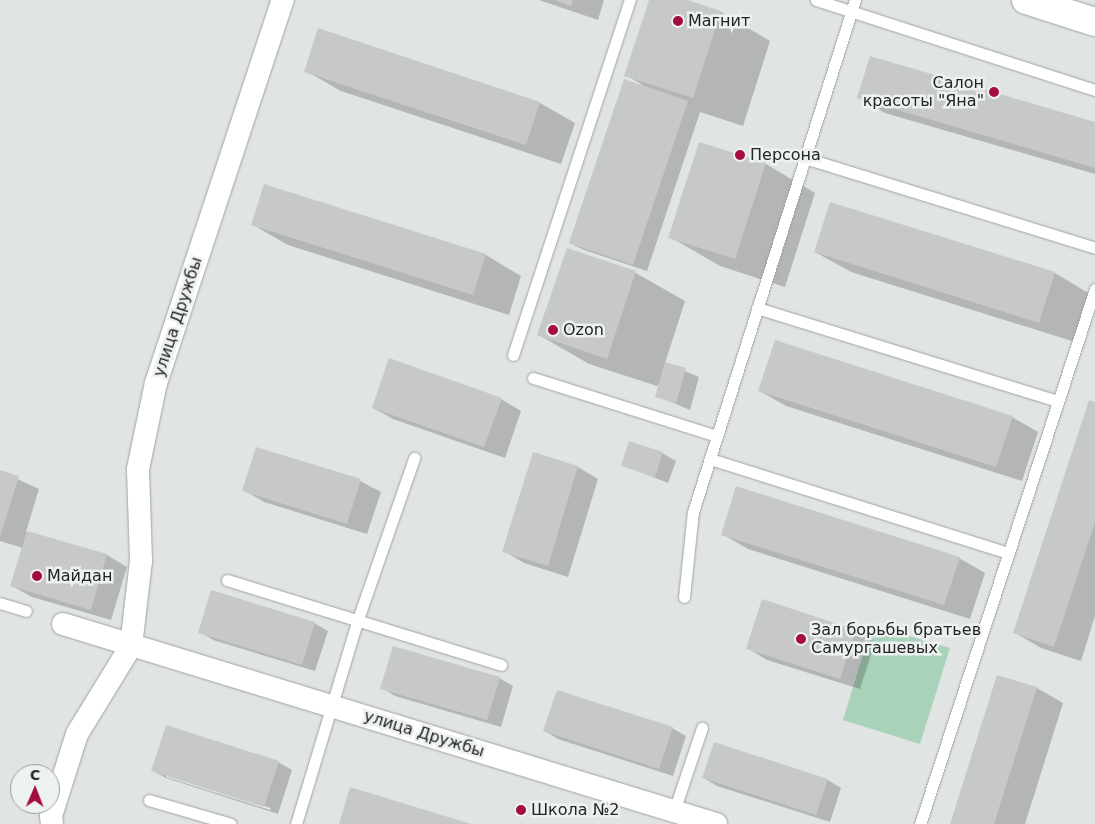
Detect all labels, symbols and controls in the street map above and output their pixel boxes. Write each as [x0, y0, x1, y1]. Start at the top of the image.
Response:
place label: Магнит [688, 11, 750, 31]
marker: Магнит [672, 15, 684, 27]
place label: Салон красоты "Яна" [863, 73, 984, 111]
marker: Салон красоты "Яна" [988, 86, 1000, 98]
place label: Персона [750, 145, 821, 165]
marker: Персона [734, 149, 746, 161]
street label: улица Дружбы [150, 255, 206, 379]
place label: Ozon [563, 320, 604, 340]
marker: Ozon [547, 324, 559, 336]
place label: Майдан [47, 566, 112, 586]
marker: Майдан [31, 570, 43, 582]
place label: Зал борьбы братьев Самургашевых [811, 620, 981, 658]
marker: Зал борьбы братьев Самургашевых [795, 633, 807, 645]
street label: улица Дружбы [361, 707, 487, 761]
north arrow [10, 764, 60, 814]
text: С [30, 767, 41, 783]
place label: Школа №2 [531, 800, 620, 820]
marker: Школа №2 [515, 804, 527, 816]

